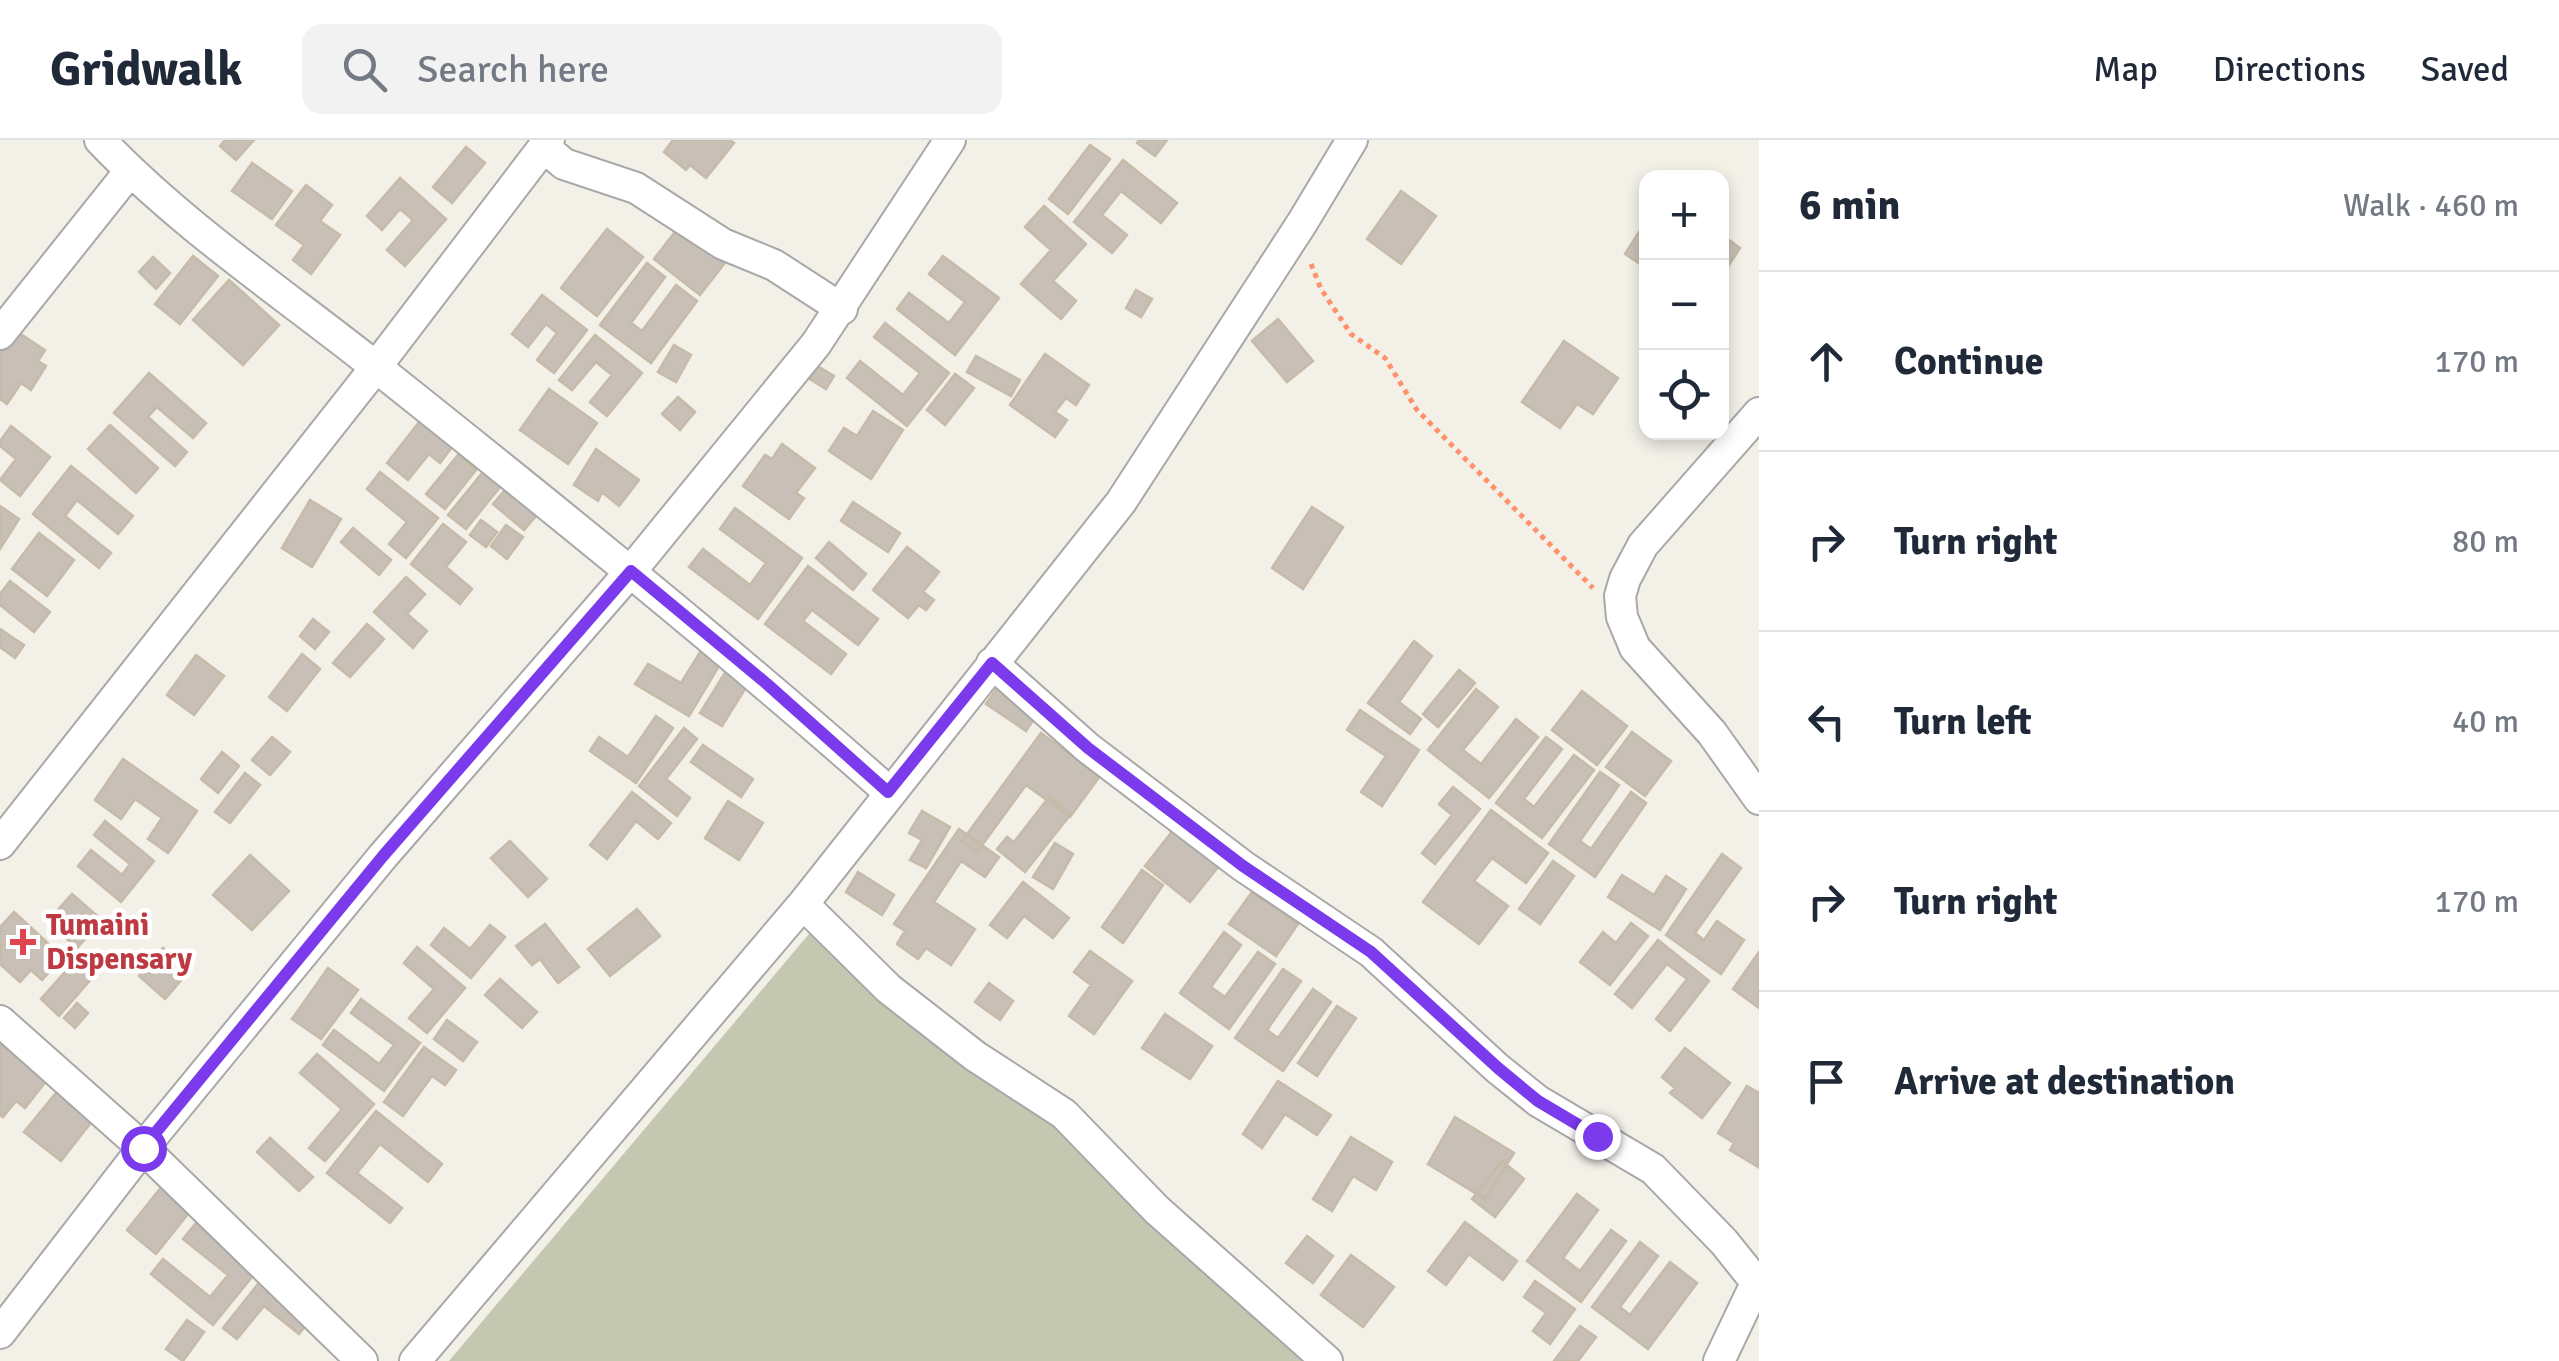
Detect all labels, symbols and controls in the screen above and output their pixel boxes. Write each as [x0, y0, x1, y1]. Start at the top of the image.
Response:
search box [302, 24, 1002, 114]
text: Gridwalk [50, 40, 242, 99]
icon: search [337, 42, 392, 97]
text: Search here [417, 46, 609, 93]
text: Map [2093, 48, 2158, 91]
text: Directions [2213, 48, 2366, 91]
text: Saved [2421, 48, 2509, 91]
map controls [1639, 170, 1729, 440]
button: + [1639, 170, 1729, 260]
text: 6 min [1799, 180, 1900, 231]
text: Walk · 460 m [2343, 186, 2519, 225]
button: − [1639, 260, 1729, 350]
icon: ahead [1799, 334, 1854, 389]
text: Continue [1894, 338, 2044, 385]
text: 170 m [2435, 342, 2519, 381]
button: locate [1639, 350, 1729, 440]
icon: right [1799, 514, 1854, 569]
text: Turn right [1894, 518, 2058, 565]
text: 80 m [2452, 522, 2519, 561]
icon: left [1799, 694, 1854, 749]
text: Turn left [1894, 698, 2032, 745]
text: 40 m [2452, 702, 2519, 741]
icon: right [1799, 874, 1854, 929]
text: Turn right [1894, 878, 2058, 925]
text: 170 m [2435, 882, 2519, 921]
place label: Tumaini Dispensary [46, 907, 192, 978]
marker: Tumaini Dispensary [10, 929, 36, 955]
icon: arrive [1799, 1054, 1854, 1109]
text: Arrive at destination [1894, 1058, 2235, 1105]
route end [1575, 1114, 1621, 1160]
route start [121, 1126, 167, 1172]

